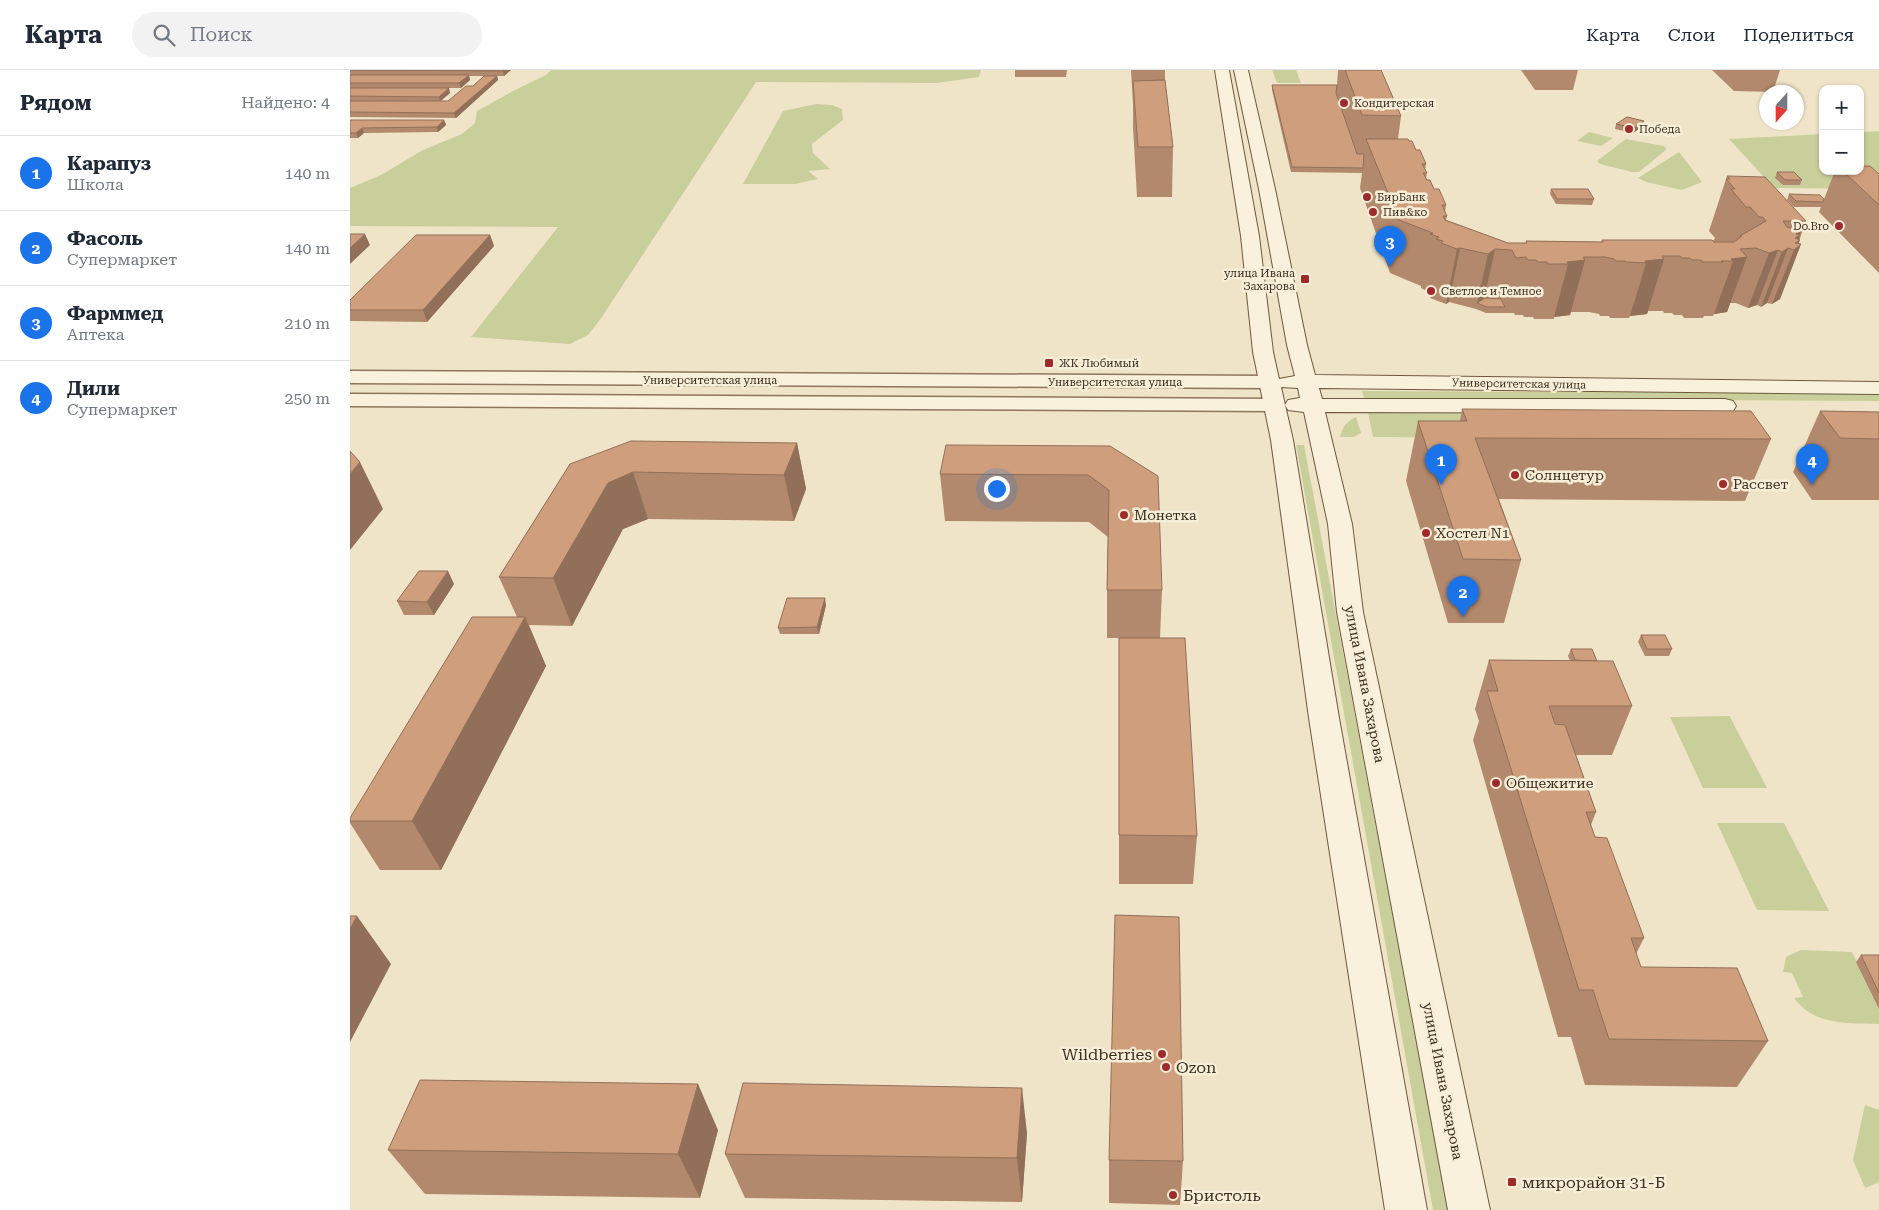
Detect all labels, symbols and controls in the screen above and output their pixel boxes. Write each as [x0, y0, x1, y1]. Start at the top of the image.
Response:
search box [132, 12, 482, 57]
text: Карта [25, 21, 102, 49]
icon: search [150, 21, 178, 49]
text: Поиск [190, 23, 253, 46]
text: Карта [1586, 24, 1640, 45]
text: Слои [1668, 24, 1715, 45]
text: Поделиться [1743, 24, 1854, 45]
north arrow [1759, 85, 1804, 130]
map controls [1819, 85, 1864, 175]
button: + [1819, 85, 1864, 130]
text: Рядом [20, 91, 92, 115]
text: Найдено: 4 [241, 93, 330, 112]
marker: Кондитерская [1338, 97, 1350, 109]
place label: Кондитерская [1354, 97, 1434, 110]
marker: Победа [1623, 123, 1635, 135]
place label: Победа [1639, 123, 1680, 136]
button: − [1819, 130, 1864, 175]
text: Карапуз [67, 152, 151, 175]
text: 1 [32, 164, 40, 183]
text: 140 m [284, 164, 330, 183]
text: Школа [67, 175, 124, 194]
marker: БирБанк [1361, 191, 1373, 203]
place label: БирБанк [1377, 191, 1426, 204]
marker: Пив&ко [1367, 206, 1379, 218]
place label: Пив&ко [1383, 206, 1428, 219]
place label: Do.Bro [1793, 220, 1829, 233]
marker: Do.Bro [1833, 220, 1845, 232]
pin: 3 [1374, 226, 1406, 267]
text: Фасоль [67, 227, 143, 250]
text: 2 [32, 239, 40, 258]
text: 140 m [284, 239, 330, 258]
text: Супермаркет [67, 250, 177, 269]
place label: улица Ивана Захарова [1224, 267, 1295, 293]
marker: улица Ивана Захарова [1299, 273, 1311, 285]
marker: Светлое и Темное [1425, 285, 1437, 297]
place label: Светлое и Темное [1441, 285, 1542, 298]
text: Фарммед [67, 302, 163, 325]
text: 3 [32, 314, 40, 333]
text: 210 m [284, 314, 330, 333]
text: Аптека [67, 325, 124, 344]
marker: ЖК Любимый [1043, 357, 1055, 369]
place label: ЖК Любимый [1059, 357, 1139, 370]
street label: Университетская улица [643, 374, 777, 387]
street label: Университетская улица [1048, 376, 1182, 389]
street label: Университетская улица [1452, 376, 1586, 392]
text: Дили [67, 377, 120, 400]
text: 4 [32, 389, 40, 408]
text: 250 m [284, 389, 330, 408]
text: Супермаркет [67, 400, 177, 419]
pin: 1 [1425, 444, 1457, 485]
pin: 4 [1796, 444, 1828, 485]
place label: Солнцетур [1525, 467, 1604, 483]
marker: Солнцетур [1509, 469, 1521, 481]
your location [984, 476, 1010, 502]
place label: Рассвет [1733, 476, 1788, 492]
marker: Рассвет [1717, 478, 1729, 490]
place label: Монетка [1134, 507, 1197, 523]
marker: Монетка [1118, 509, 1130, 521]
place label: Хостел N1 [1436, 525, 1510, 541]
marker: Хостел N1 [1420, 527, 1432, 539]
pin: 2 [1447, 576, 1479, 617]
street label: улица Ивана Захарова [1342, 604, 1388, 764]
place label: Общежитие [1506, 775, 1594, 791]
marker: Общежитие [1490, 777, 1502, 789]
street label: улица Ивана Захарова [1420, 1001, 1466, 1161]
place label: Wildberries [1062, 1045, 1152, 1064]
marker: Wildberries [1156, 1048, 1168, 1060]
place label: Ozon [1176, 1058, 1216, 1077]
marker: Ozon [1160, 1061, 1172, 1073]
place label: микрорайон 31-Б [1522, 1173, 1665, 1192]
marker: микрорайон 31-Б [1506, 1176, 1518, 1188]
place label: Бристоль [1183, 1186, 1261, 1205]
marker: Бристоль [1167, 1189, 1179, 1201]

